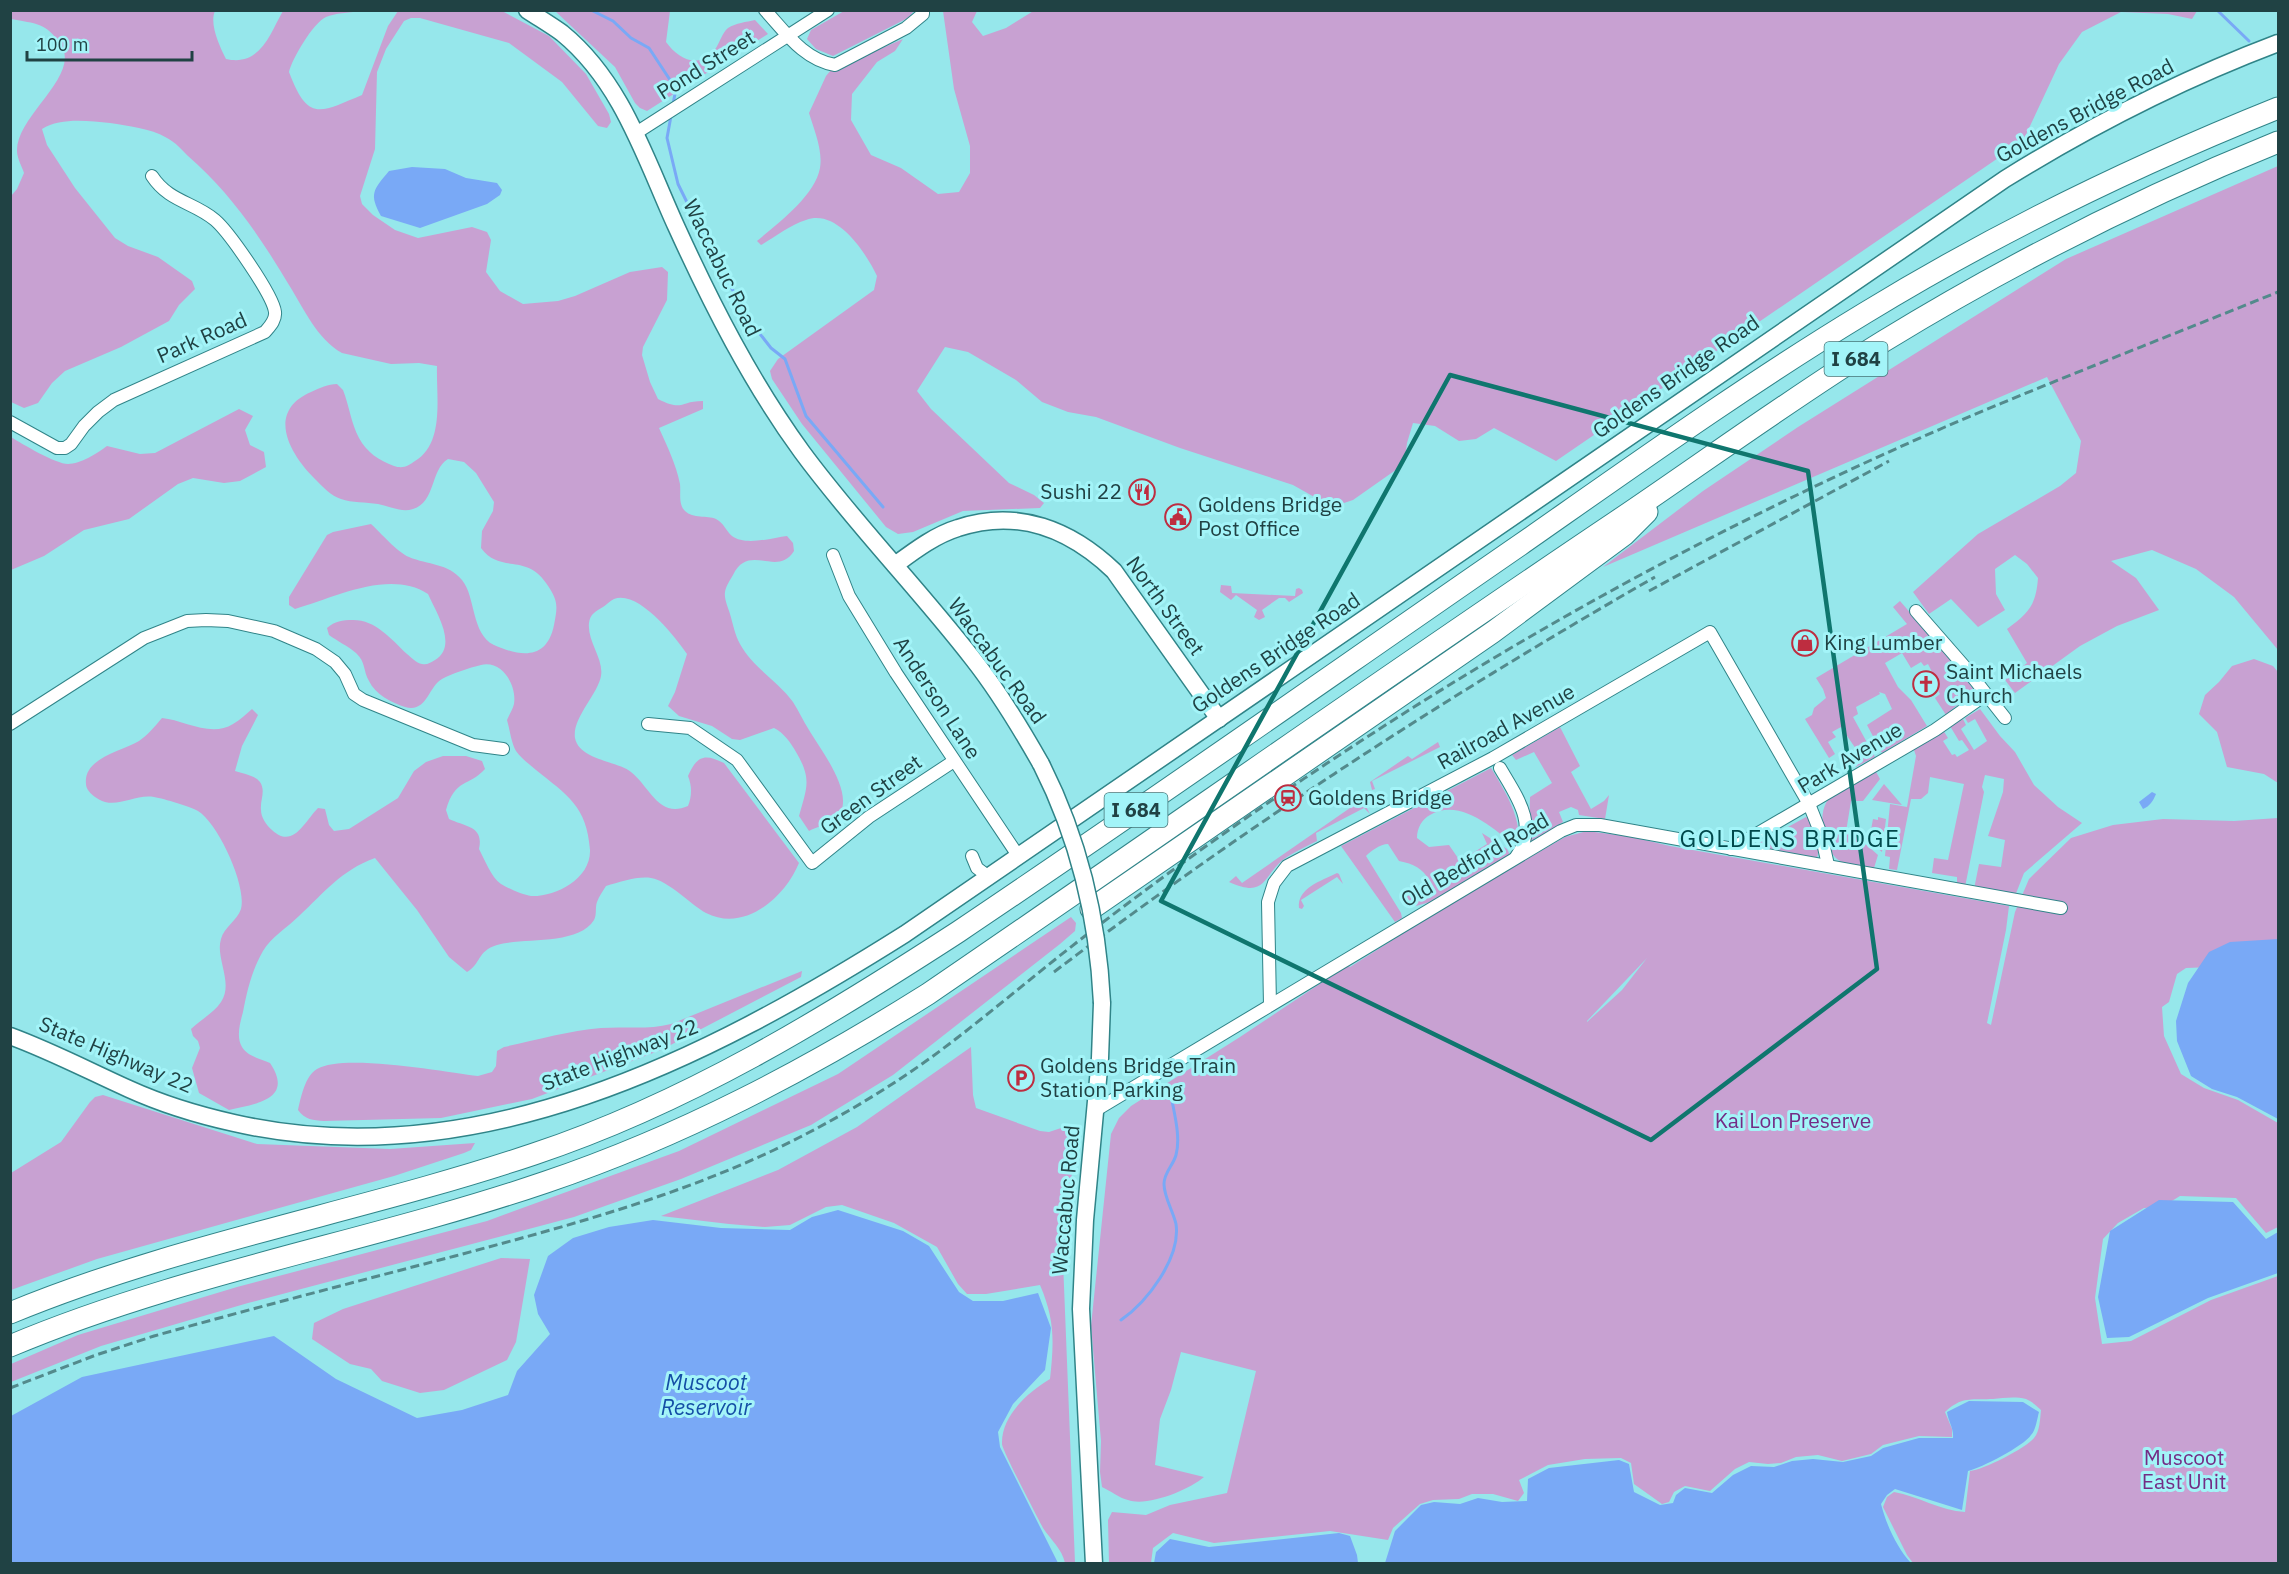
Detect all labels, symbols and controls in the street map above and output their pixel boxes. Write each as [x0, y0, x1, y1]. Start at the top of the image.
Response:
street label: Pond Street [651, 23, 760, 105]
scale bar [27, 24, 192, 62]
text: 100 m [36, 33, 88, 56]
street label: Goldens Bridge Road [1991, 51, 2178, 169]
street label: Waccabuc Road [677, 194, 768, 341]
street label: Park Road [152, 305, 251, 369]
street label: Goldens Bridge Road [1587, 308, 1764, 444]
road number: I 684 [1824, 342, 1888, 376]
place label: Sushi 22 [1040, 477, 1122, 505]
restaurant icon: Sushi 22 [1127, 477, 1157, 507]
place label: Goldens Bridge Post Office [1198, 490, 1342, 542]
public building icon: Goldens Bridge Post Office [1163, 502, 1193, 532]
street label: North Street [1120, 550, 1211, 661]
street label: Goldens Bridge Road [1186, 585, 1365, 719]
street label: Waccabuc Road [942, 592, 1053, 729]
shop icon: King Lumber [1790, 628, 1820, 658]
place label: King Lumber [1824, 628, 1943, 656]
street label: Anderson Lane [888, 631, 988, 764]
place label: Saint Michaels Church [1946, 657, 2082, 709]
church icon: Saint Michaels Church [1911, 669, 1941, 699]
street label: Railroad Avenue [1432, 677, 1579, 776]
street label: Park Avenue [1792, 715, 1907, 799]
street label: Green Street [814, 748, 927, 841]
station icon: Goldens Bridge [1273, 783, 1303, 813]
place label: Goldens Bridge [1308, 783, 1452, 811]
road number: I 684 [1104, 793, 1168, 827]
street label: Old Bedford Road [1395, 805, 1554, 913]
district label: GOLDENS BRIDGE [1680, 822, 1900, 854]
street label: State Highway 22 [35, 1009, 198, 1099]
street label: State Highway 22 [537, 1011, 702, 1097]
place label: Goldens Bridge Train Station Parking [1040, 1051, 1236, 1103]
parking icon: Goldens Bridge Train Station Parking [1006, 1063, 1036, 1093]
park label: Kai Lon Preserve [1715, 1106, 1871, 1134]
street label: Waccabuc Road [1045, 1124, 1085, 1276]
water label: Muscoot Reservoir [661, 1367, 752, 1421]
park label: Muscoot East Unit [2142, 1443, 2226, 1495]

